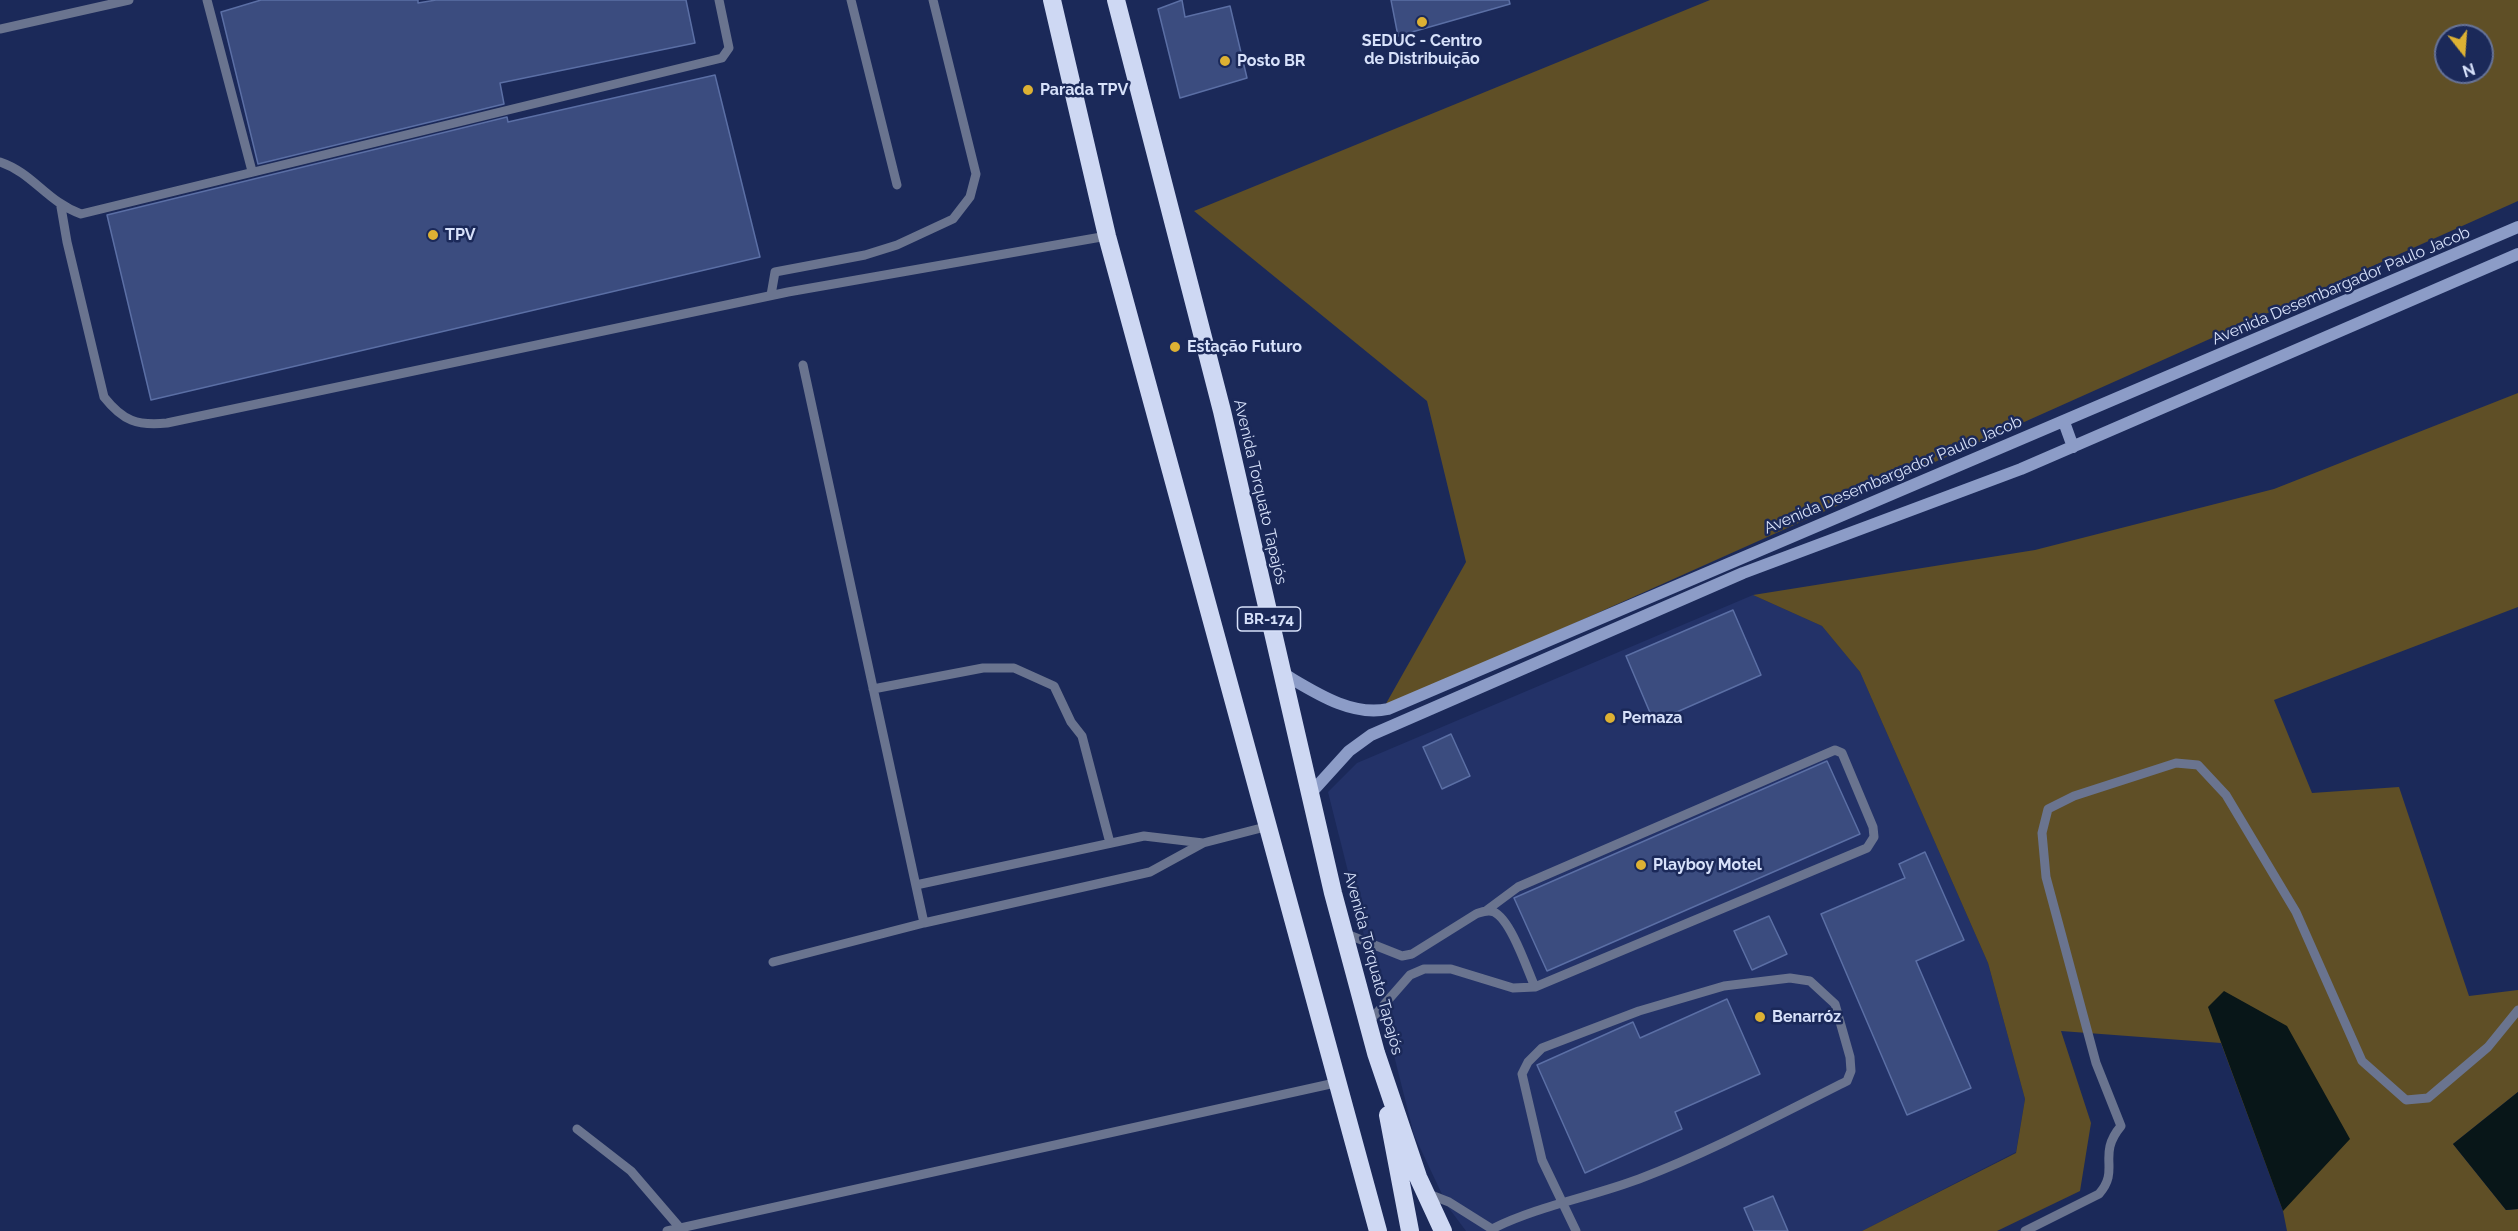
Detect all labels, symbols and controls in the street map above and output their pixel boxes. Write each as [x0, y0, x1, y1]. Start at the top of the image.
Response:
marker: SEDUC - Centro de Distribuição [1415, 15, 1429, 29]
north arrow [2434, 24, 2494, 84]
place label: SEDUC - Centro de Distribuição [1362, 31, 1482, 69]
place label: Posto BR [1237, 51, 1305, 71]
marker: Posto BR [1218, 54, 1232, 68]
text: N [2460, 59, 2477, 81]
place label: Parada TPV [1040, 80, 1128, 100]
marker: Parada TPV [1021, 83, 1035, 97]
street label: Avenida Desembargador Paulo Jacob [2209, 223, 2473, 349]
place label: TPV [445, 225, 476, 245]
marker: TPV [426, 228, 440, 242]
place label: Estação Futuro [1187, 337, 1302, 357]
marker: Estação Futuro [1168, 340, 1182, 354]
street label: Avenida Torquato Tapajós [1229, 398, 1291, 586]
street label: Avenida Desembargador Paulo Jacob [1761, 412, 2025, 538]
road number: BR-174 [1238, 607, 1300, 631]
place label: Pemaza [1622, 708, 1683, 728]
marker: Pemaza [1603, 711, 1617, 725]
place label: Playboy Motel [1653, 855, 1762, 875]
marker: Playboy Motel [1634, 858, 1648, 872]
street label: Avenida Torquato Tapajós [1339, 869, 1407, 1057]
place label: Benarróz [1772, 1007, 1841, 1027]
marker: Benarróz [1753, 1010, 1767, 1024]

